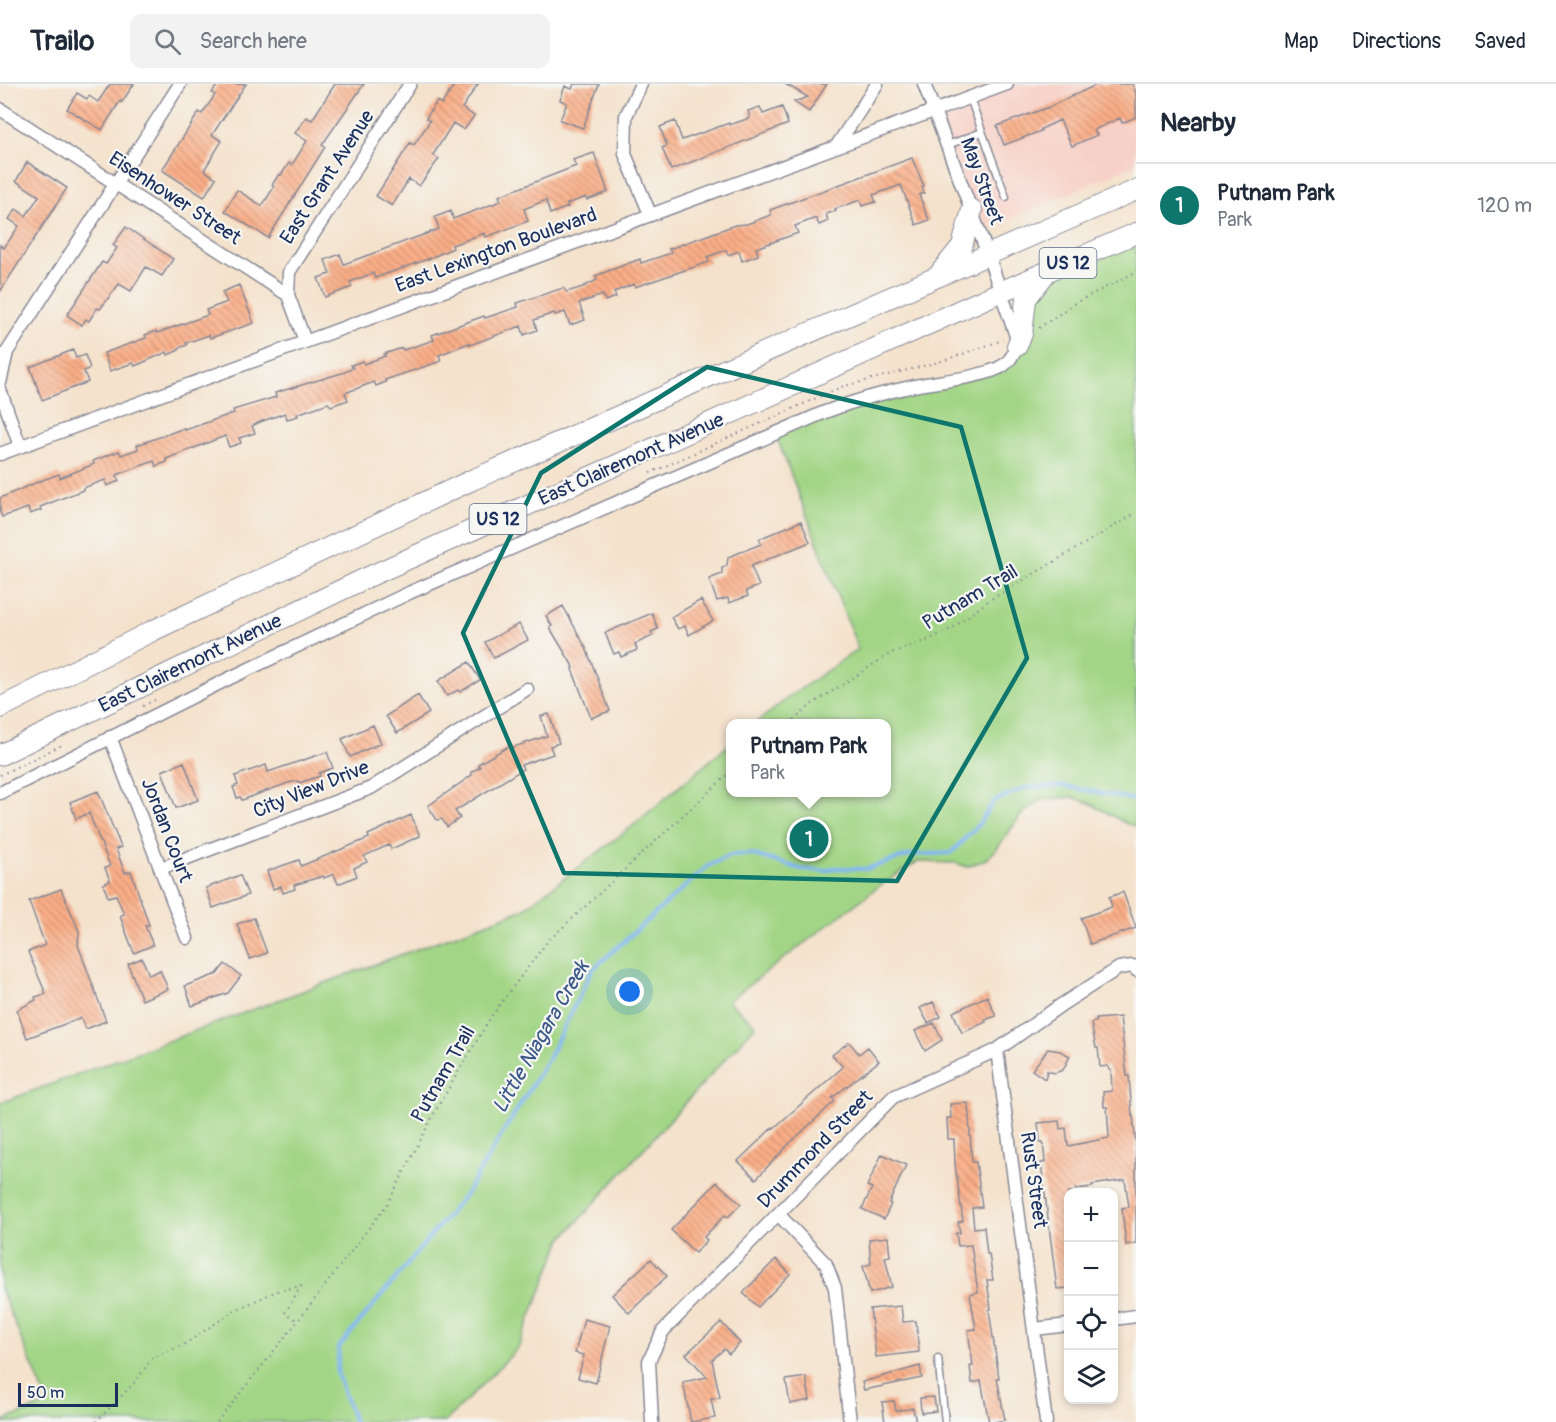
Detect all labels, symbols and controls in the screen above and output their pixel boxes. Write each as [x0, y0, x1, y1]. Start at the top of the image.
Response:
search box [130, 14, 550, 68]
text: Trailo [30, 24, 94, 59]
icon: search [151, 25, 184, 58]
text: Search here [199, 27, 307, 55]
text: Map [1284, 28, 1319, 55]
text: Directions [1352, 28, 1441, 55]
text: Saved [1474, 28, 1526, 55]
street label: East Grant Avenue [274, 105, 380, 249]
text: Nearby [1160, 107, 1236, 139]
street label: May Street [955, 134, 1010, 229]
street label: Eisenhower Street [104, 146, 247, 251]
text: Putnam Park [1217, 179, 1335, 207]
text: 1 [1176, 193, 1183, 218]
text: 120 m [1477, 193, 1532, 218]
street label: East Lexington Boulevard [392, 202, 600, 298]
text: Park [1217, 207, 1252, 232]
road number: US 12 [1040, 248, 1096, 278]
street label: East Clairemont Avenue [534, 407, 728, 511]
road number: US 12 [470, 504, 526, 534]
street label: Putnam Trail [918, 559, 1022, 635]
street label: East Clairemont Avenue [94, 608, 286, 718]
popup [726, 719, 891, 797]
text: Putnam Park [750, 732, 867, 760]
street label: City View Drive [249, 754, 373, 824]
text: Park [750, 760, 785, 785]
street label: Jordan Court [136, 774, 199, 886]
pin: 1 [790, 816, 828, 861]
water label: Little Niagara Creek [486, 954, 597, 1118]
your location [615, 977, 644, 1006]
street label: Putnam Trail [405, 1021, 481, 1127]
street label: Drummond Street [752, 1084, 878, 1213]
street label: Rust Street [1015, 1130, 1053, 1231]
map controls [1064, 1188, 1118, 1404]
button: + [1064, 1188, 1118, 1242]
button: − [1064, 1242, 1118, 1296]
button: locate [1064, 1296, 1118, 1350]
button: layers [1064, 1350, 1118, 1404]
scale bar [18, 1380, 118, 1408]
text: 50 m [27, 1383, 64, 1403]

